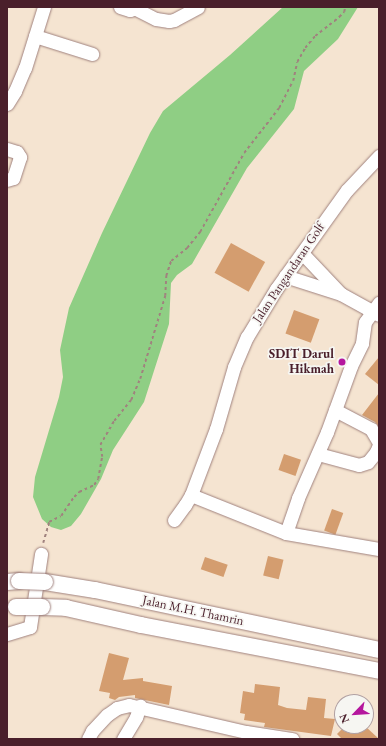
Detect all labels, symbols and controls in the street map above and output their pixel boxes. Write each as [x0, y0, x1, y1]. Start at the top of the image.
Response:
street label: Jalan Pangandaran Golf [250, 220, 328, 326]
place label: SDIT Darul Hikmah [269, 347, 334, 378]
marker: SDIT Darul Hikmah [337, 357, 347, 367]
street label: Jalan M.H. Thamrin [141, 593, 245, 629]
north arrow [334, 694, 374, 734]
text: N [336, 712, 352, 726]

